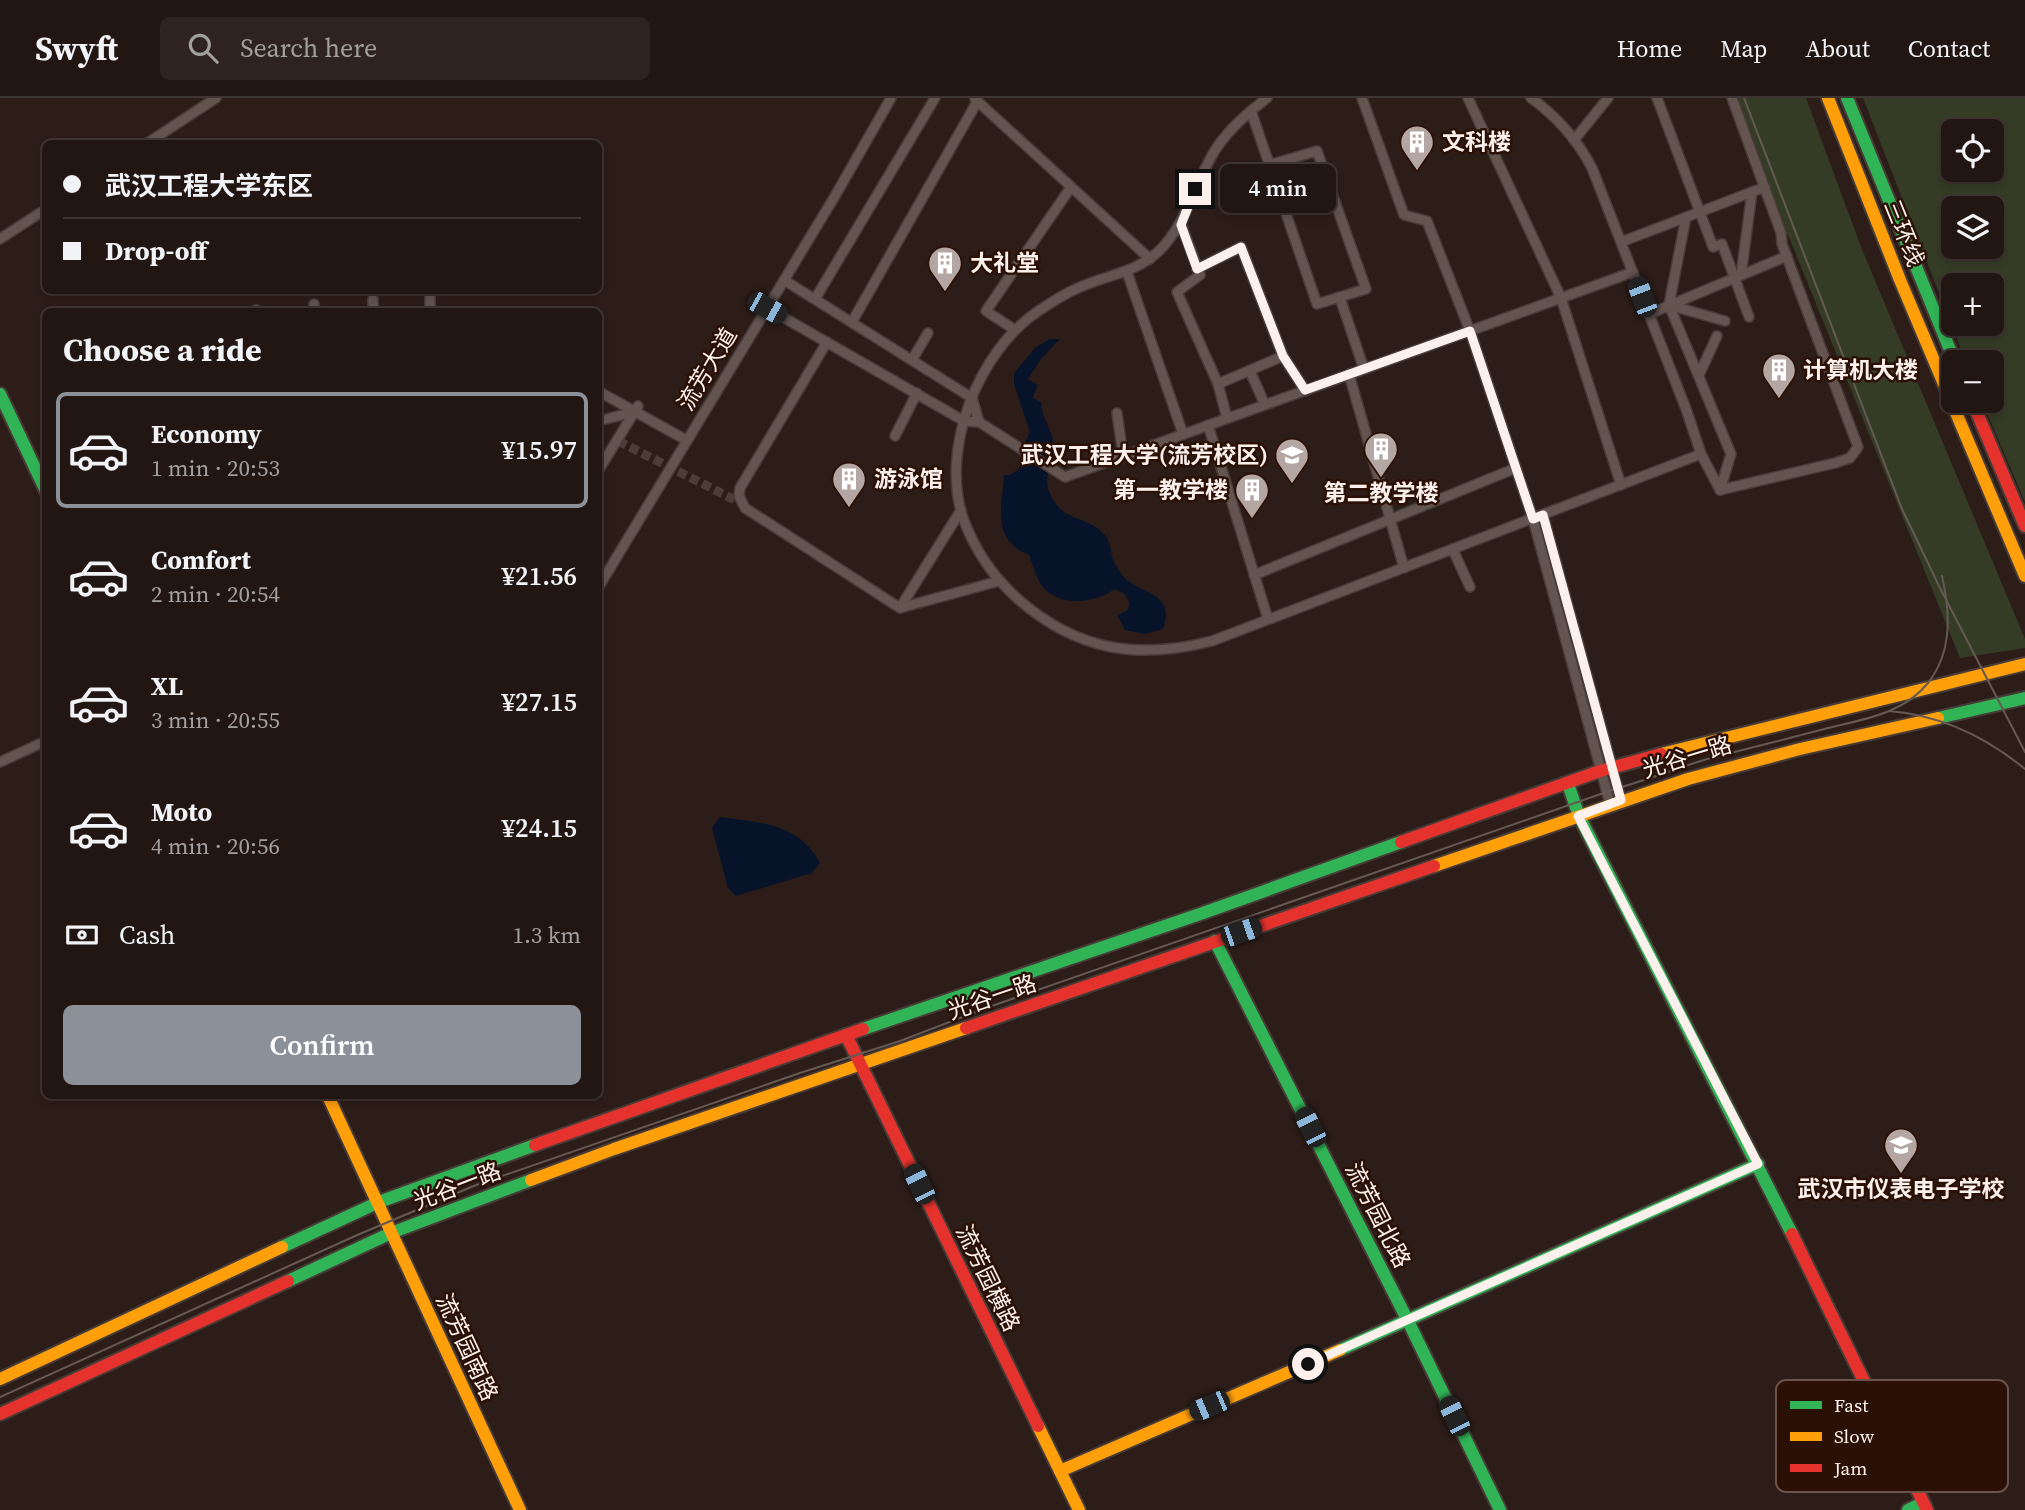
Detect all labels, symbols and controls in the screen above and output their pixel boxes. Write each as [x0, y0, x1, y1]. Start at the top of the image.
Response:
search box [160, 17, 650, 80]
text: Swyft [35, 26, 118, 71]
icon: search [184, 29, 222, 67]
text: Search here [240, 30, 377, 66]
text: Home [1617, 32, 1682, 65]
text: Map [1720, 32, 1767, 65]
text: About [1805, 32, 1870, 65]
text: Contact [1908, 32, 1990, 65]
map controls [1941, 119, 2004, 413]
button: locate [1941, 119, 2004, 182]
building icon: 文科楼 [1398, 123, 1436, 172]
place label: 文科楼 [1442, 126, 1511, 158]
callout: 4 min [1220, 164, 1335, 214]
text: 武汉工程大学东区 [105, 168, 313, 204]
text: 4 min [1248, 172, 1308, 204]
route end [1179, 173, 1211, 205]
street label: 三环线 [1876, 195, 1932, 271]
button: layers [1941, 196, 2004, 259]
text: Drop-off [105, 233, 207, 269]
building icon: 大礼堂 [926, 244, 964, 293]
place label: 大礼堂 [970, 247, 1039, 279]
button: + [1941, 273, 2004, 336]
car [1625, 274, 1660, 320]
car [744, 289, 791, 327]
street label: 流芳大道 [670, 321, 744, 417]
text: Choose a ride [63, 328, 262, 372]
button: − [1941, 350, 2004, 413]
building icon: 计算机大楼 [1760, 351, 1798, 400]
place label: 计算机大楼 [1803, 354, 1918, 386]
text: Economy [151, 416, 262, 452]
icon: car [67, 419, 130, 482]
building icon: 第二教学楼 [1362, 430, 1400, 479]
text: ¥15.97 [502, 432, 577, 468]
school or university icon: 武汉工程大学(流芳校区) [1273, 436, 1311, 485]
place label: 武汉工程大学(流芳校区) [1021, 439, 1268, 471]
text: 1 min · 20:53 [151, 452, 280, 484]
building icon: 游泳馆 [830, 460, 868, 509]
place label: 游泳馆 [874, 463, 943, 495]
building icon: 第一教学楼 [1233, 471, 1271, 520]
place label: 第一教学楼 [1113, 474, 1228, 506]
place label: 第二教学楼 [1324, 477, 1439, 509]
text: Comfort [151, 542, 251, 578]
icon: car [67, 545, 130, 608]
text: ¥21.56 [502, 558, 577, 594]
text: 2 min · 20:54 [151, 578, 280, 610]
text: XL [151, 668, 183, 704]
icon: car [67, 671, 130, 734]
text: ¥27.15 [502, 684, 577, 720]
text: 3 min · 20:55 [151, 704, 280, 736]
street label: 光谷一路 [1638, 728, 1736, 786]
text: Moto [151, 794, 212, 830]
icon: car [67, 797, 130, 860]
text: ¥24.15 [502, 810, 577, 846]
text: 4 min · 20:56 [151, 830, 280, 862]
car [1218, 915, 1265, 949]
icon: cash [63, 916, 101, 954]
text: Cash [119, 917, 175, 953]
text: 1.3 km [512, 919, 581, 951]
street label: 光谷一路 [943, 967, 1041, 1027]
button: Confirm [63, 1005, 581, 1085]
car [1292, 1104, 1329, 1150]
school or university icon: 武汉市仪表电子学校 [1882, 1126, 1920, 1175]
street label: 光谷一路 [408, 1155, 506, 1217]
street label: 流芳园北路 [1338, 1157, 1418, 1273]
car [901, 1161, 938, 1207]
place label: 武汉市仪表电子学校 [1798, 1173, 2005, 1205]
street label: 流芳园横路 [948, 1219, 1028, 1337]
street label: 流芳园南路 [428, 1288, 506, 1406]
route start [1292, 1348, 1324, 1380]
legend [1776, 1380, 2008, 1492]
car [1186, 1388, 1233, 1424]
text: Fast [1834, 1392, 1869, 1418]
car [1436, 1393, 1473, 1439]
text: Slow [1834, 1423, 1875, 1449]
text: Jam [1833, 1455, 1867, 1481]

